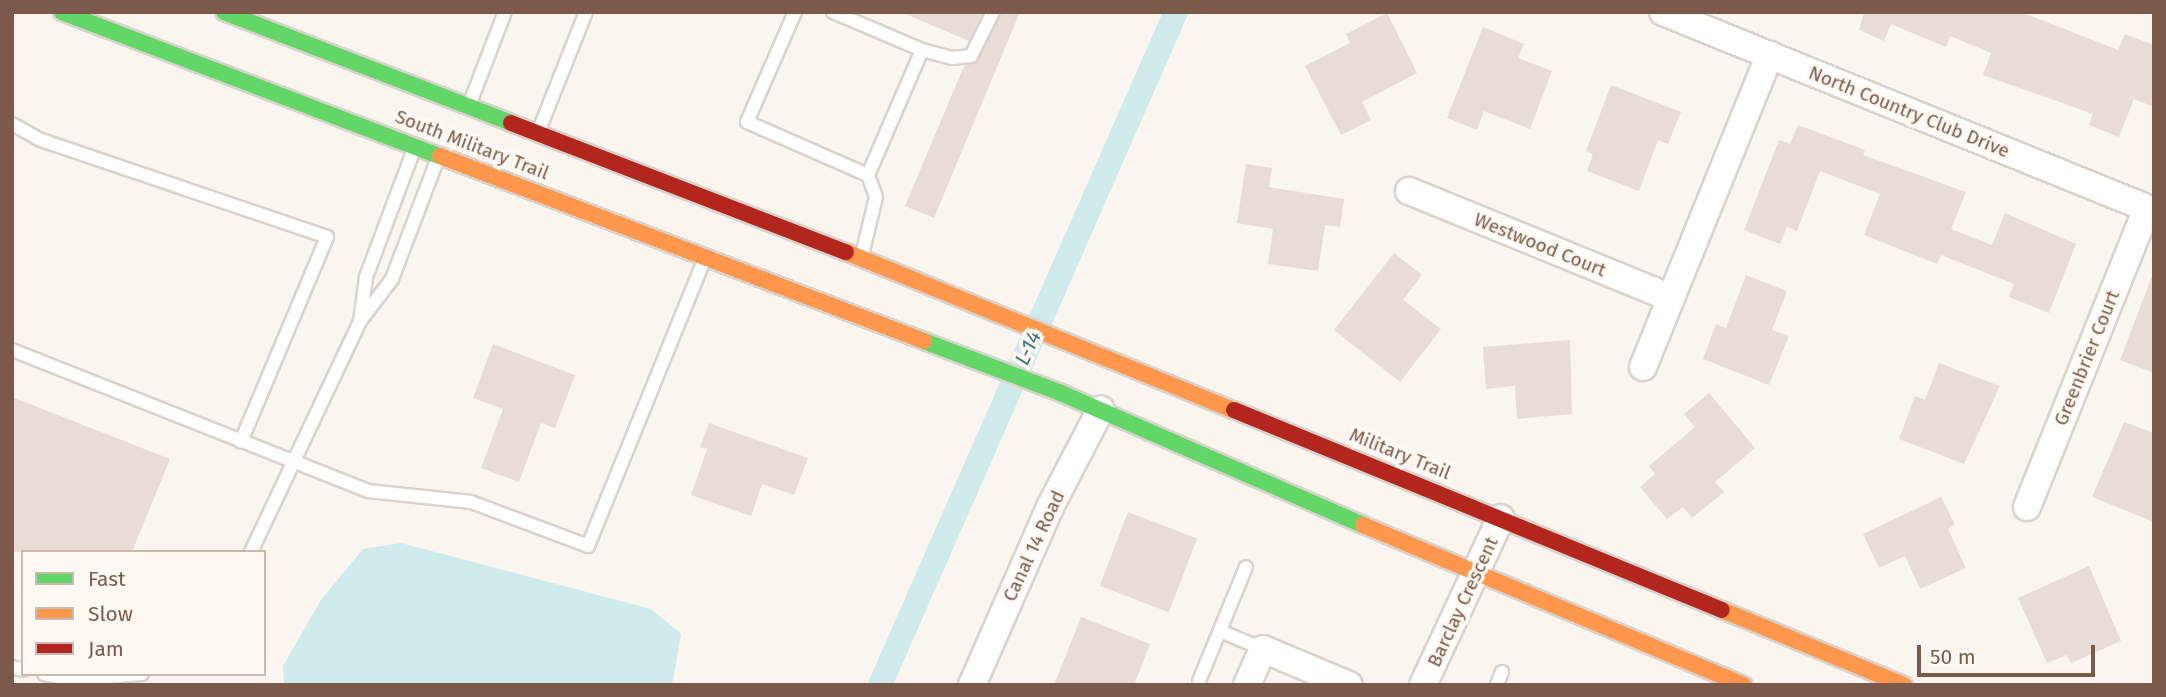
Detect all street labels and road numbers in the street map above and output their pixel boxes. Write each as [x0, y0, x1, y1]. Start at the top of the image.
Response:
street label: North Country Club Drive [1805, 61, 2013, 163]
street label: South Military Trail [392, 105, 552, 185]
street label: Westwood Court [1471, 208, 1609, 282]
street label: Greenbrier Court [2049, 287, 2125, 429]
street label: Military Trail [1346, 423, 1454, 485]
street label: Canal 14 Road [998, 487, 1070, 605]
street label: Barclay Crescent [1423, 533, 1503, 671]

